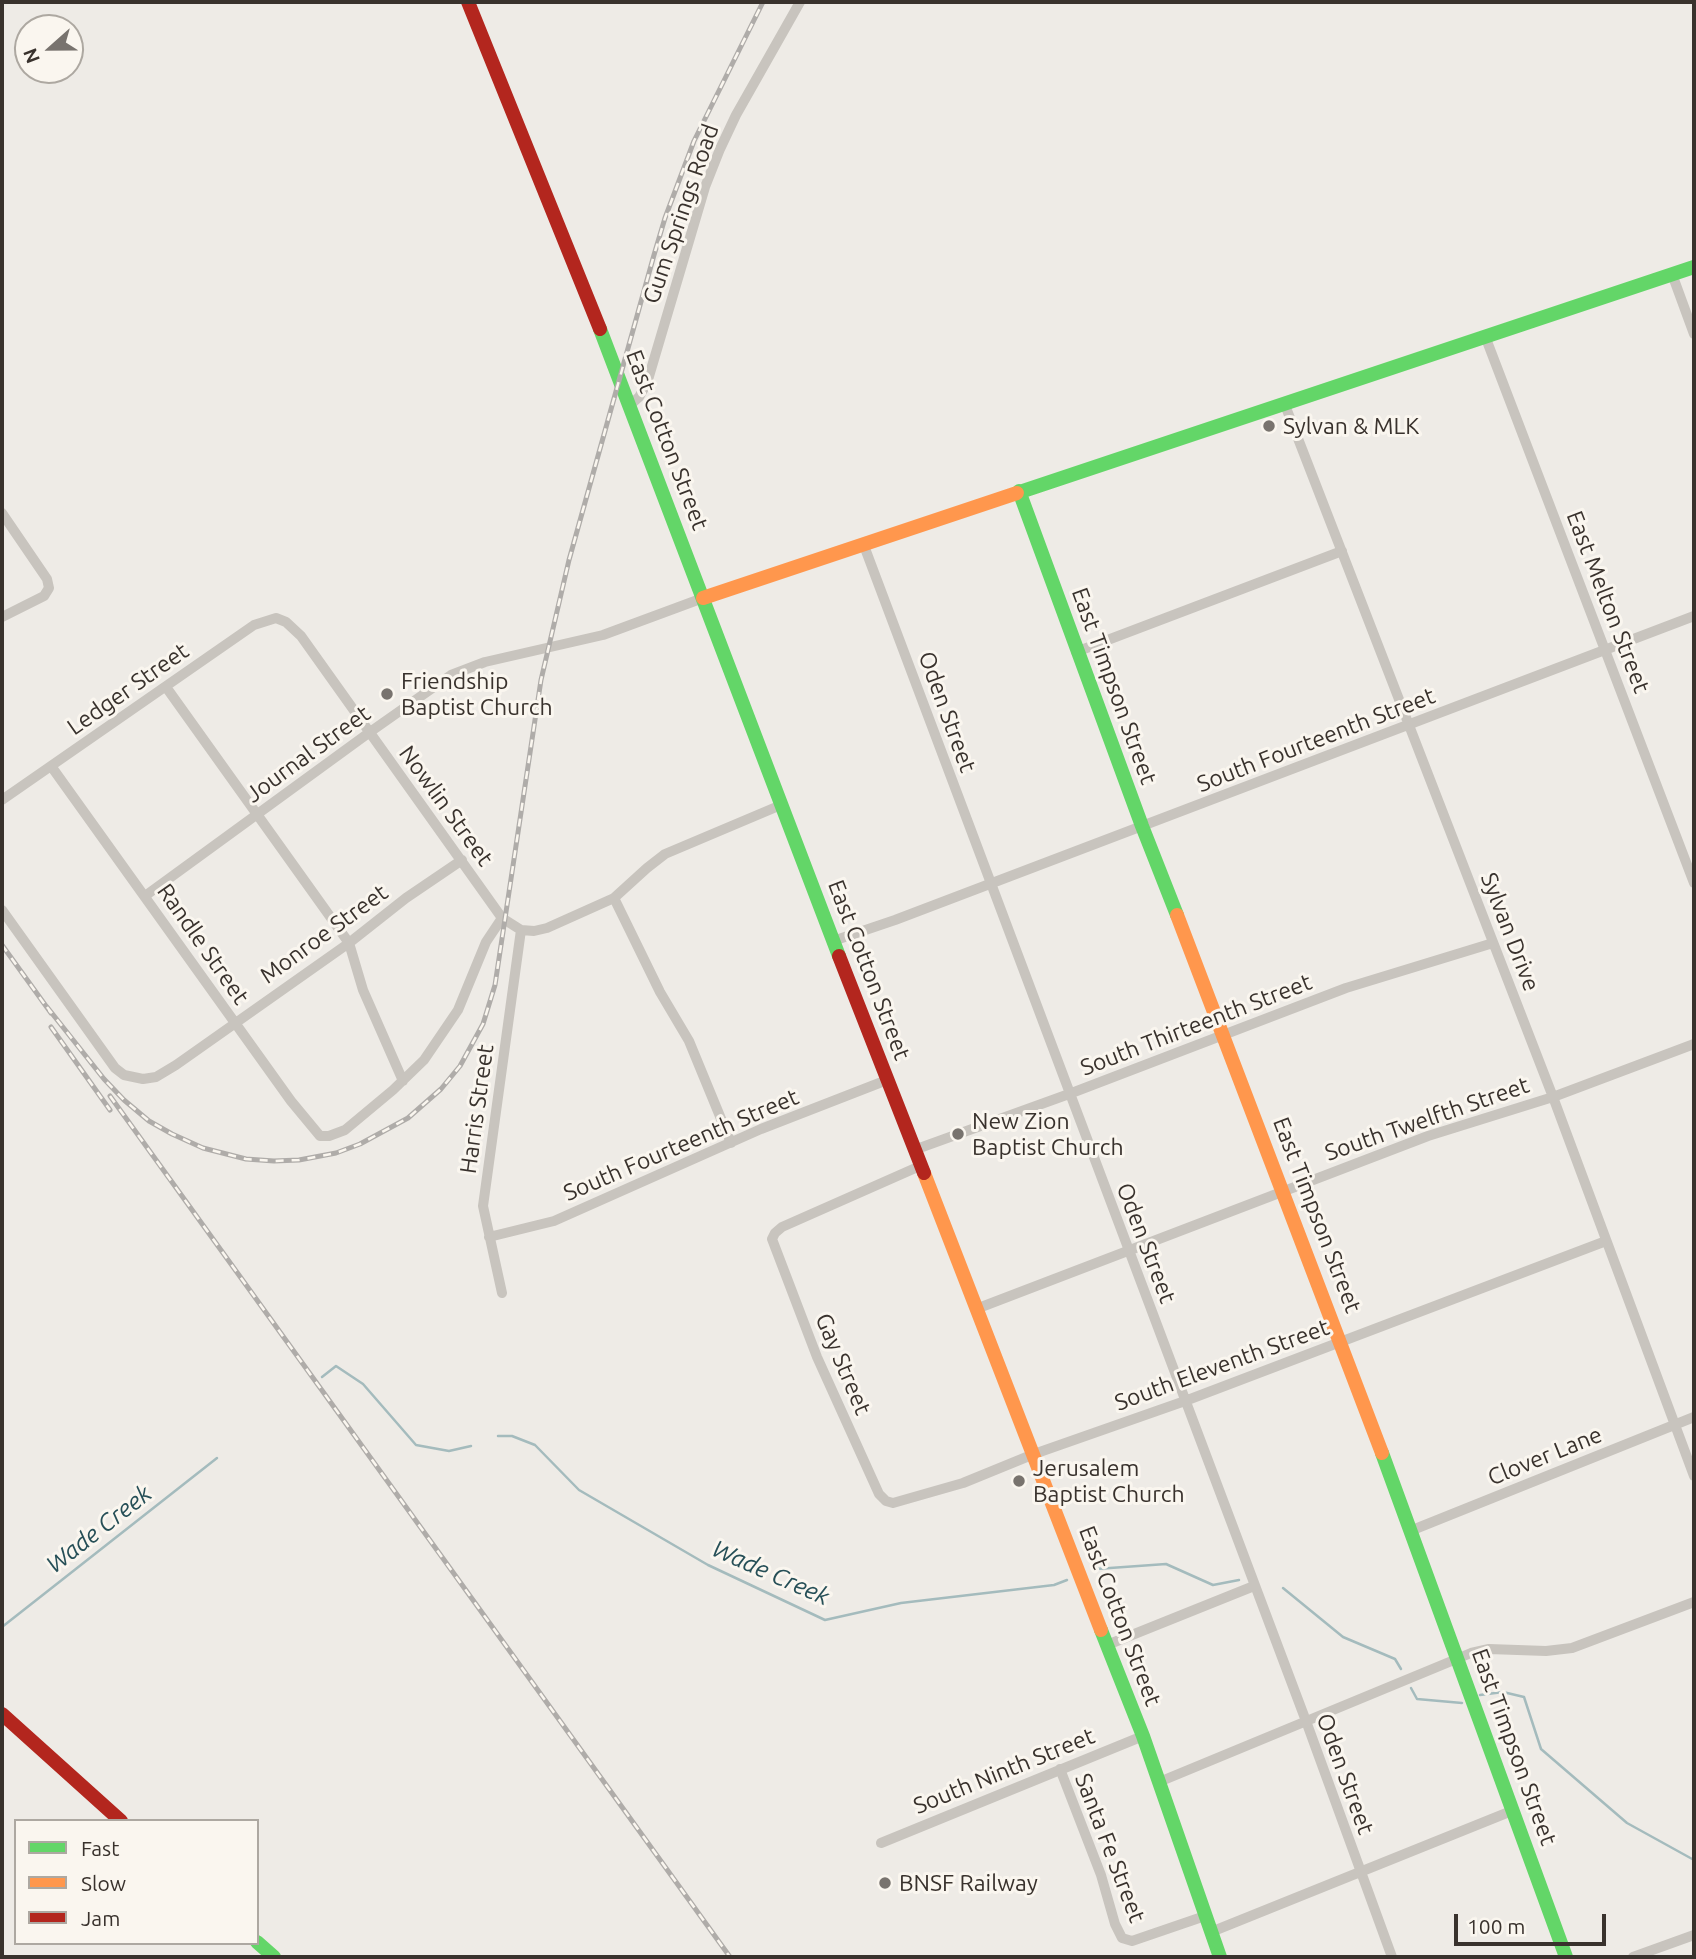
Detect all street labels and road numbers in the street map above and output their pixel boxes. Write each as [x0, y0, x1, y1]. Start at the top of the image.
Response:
street label: Gum Springs Road [637, 121, 725, 307]
street label: East Cotton Street [620, 346, 714, 534]
street label: East Melton Street [1561, 507, 1655, 697]
street label: East Timpson Street [1066, 584, 1162, 788]
street label: Ledger Street [62, 637, 194, 741]
street label: Oden Street [912, 648, 982, 776]
street label: South Fourteenth Street [1193, 682, 1439, 798]
street label: Journal Street [240, 700, 376, 808]
street label: Nowlin Street [393, 740, 499, 872]
street label: Sylvan Drive [1475, 869, 1545, 995]
street label: East Cotton Street [822, 876, 916, 1064]
street label: Randle Street [151, 878, 255, 1010]
street label: Monroe Street [255, 878, 393, 990]
street label: South Thirteenth Street [1076, 968, 1316, 1082]
street label: Harris Street [454, 1043, 500, 1175]
street label: South Twelfth Street [1321, 1071, 1533, 1167]
street label: South Fourteenth Street [559, 1083, 803, 1207]
street label: East Timpson Street [1267, 1113, 1367, 1317]
street label: Oden Street [1110, 1179, 1182, 1307]
street label: Gay Street [809, 1309, 877, 1419]
street label: South Eleventh Street [1111, 1313, 1333, 1417]
street label: Clover Lane [1484, 1421, 1606, 1491]
street label: East Cotton Street [1073, 1522, 1167, 1710]
street label: East Timpson Street [1466, 1645, 1562, 1849]
street label: Oden Street [1310, 1710, 1380, 1838]
street label: South Ninth Street [909, 1722, 1099, 1820]
street label: Santa Fe Street [1069, 1770, 1151, 1926]

